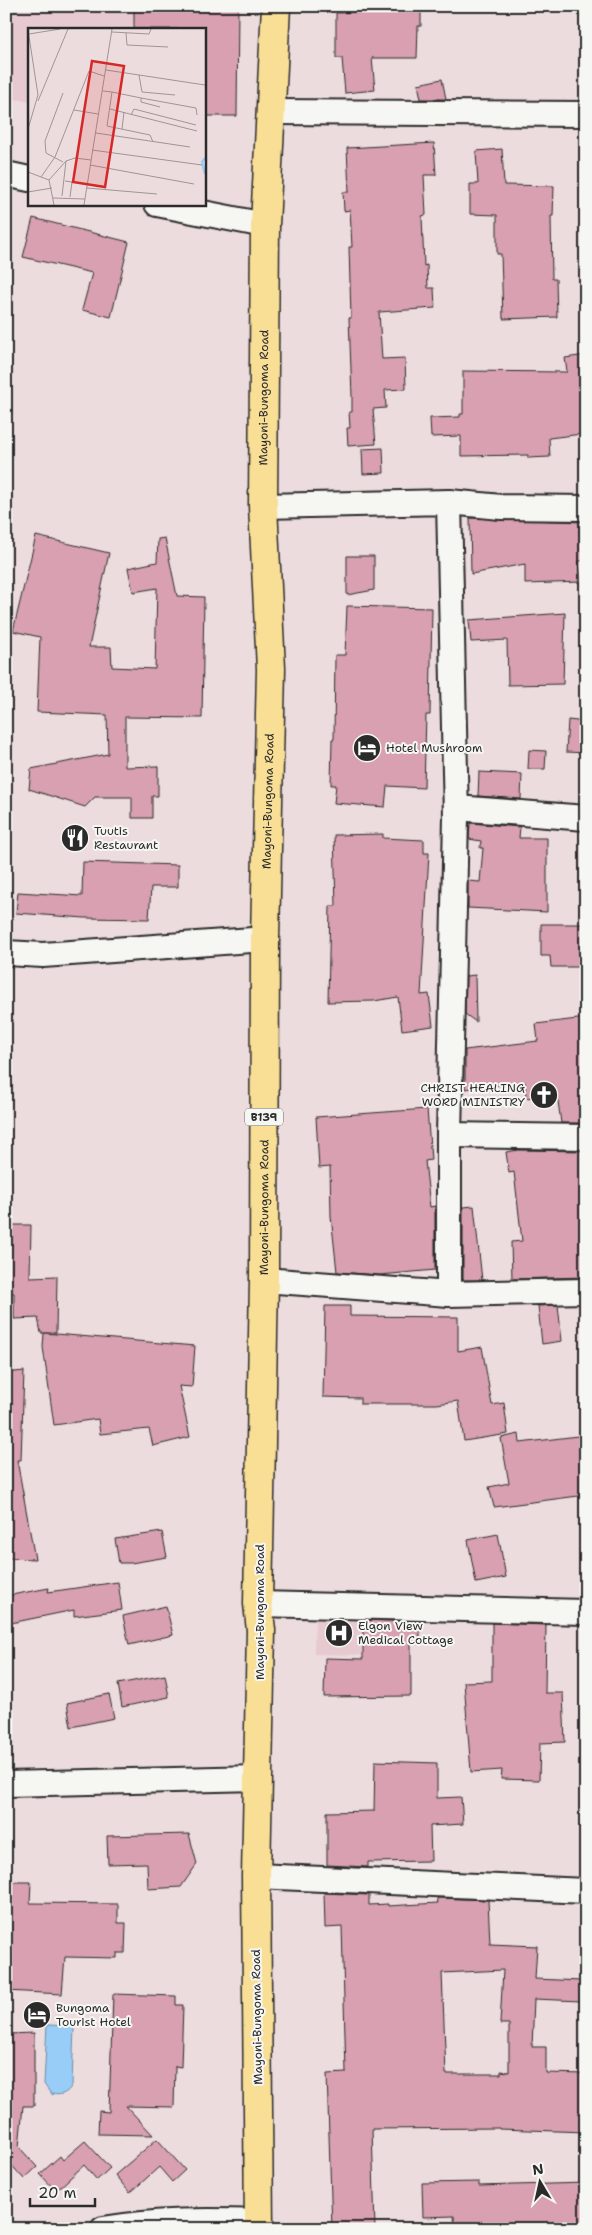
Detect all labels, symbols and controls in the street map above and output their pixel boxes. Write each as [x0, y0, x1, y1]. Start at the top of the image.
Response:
inset map [28, 28, 205, 205]
street label: Mayoni-Bungoma Road [255, 329, 272, 466]
street label: Mayoni-Bungoma Road [259, 733, 278, 869]
hotel icon: Hotel Mushroom [352, 733, 382, 763]
place label: Hotel Mushroom [386, 740, 482, 756]
restaurant icon: Tuutis Restaurant [60, 823, 90, 853]
place label: Tuutis Restaurant [94, 823, 158, 853]
place label: CHRIST HEALING WORD MINISTRY [420, 1080, 526, 1110]
church icon: CHRIST HEALING WORD MINISTRY [529, 1080, 559, 1110]
road number: B139 [245, 1108, 283, 1126]
street label: Mayoni-Bungoma Road [256, 1139, 272, 1275]
street label: Mayoni-Bungoma Road [252, 1544, 268, 1680]
hospital icon: Elgon View Medical Cottage [324, 1618, 354, 1648]
place label: Elgon View Medical Cottage [358, 1618, 454, 1648]
street label: Mayoni-Bungoma Road [248, 1949, 266, 2085]
hotel icon: Bungoma Tourist Hotel [22, 2000, 52, 2030]
place label: Bungoma Tourist Hotel [56, 2000, 131, 2030]
north arrow [514, 2158, 564, 2208]
text: N [531, 2159, 545, 2179]
scale bar [30, 2175, 95, 2207]
text: 20 m [38, 2183, 77, 2203]

